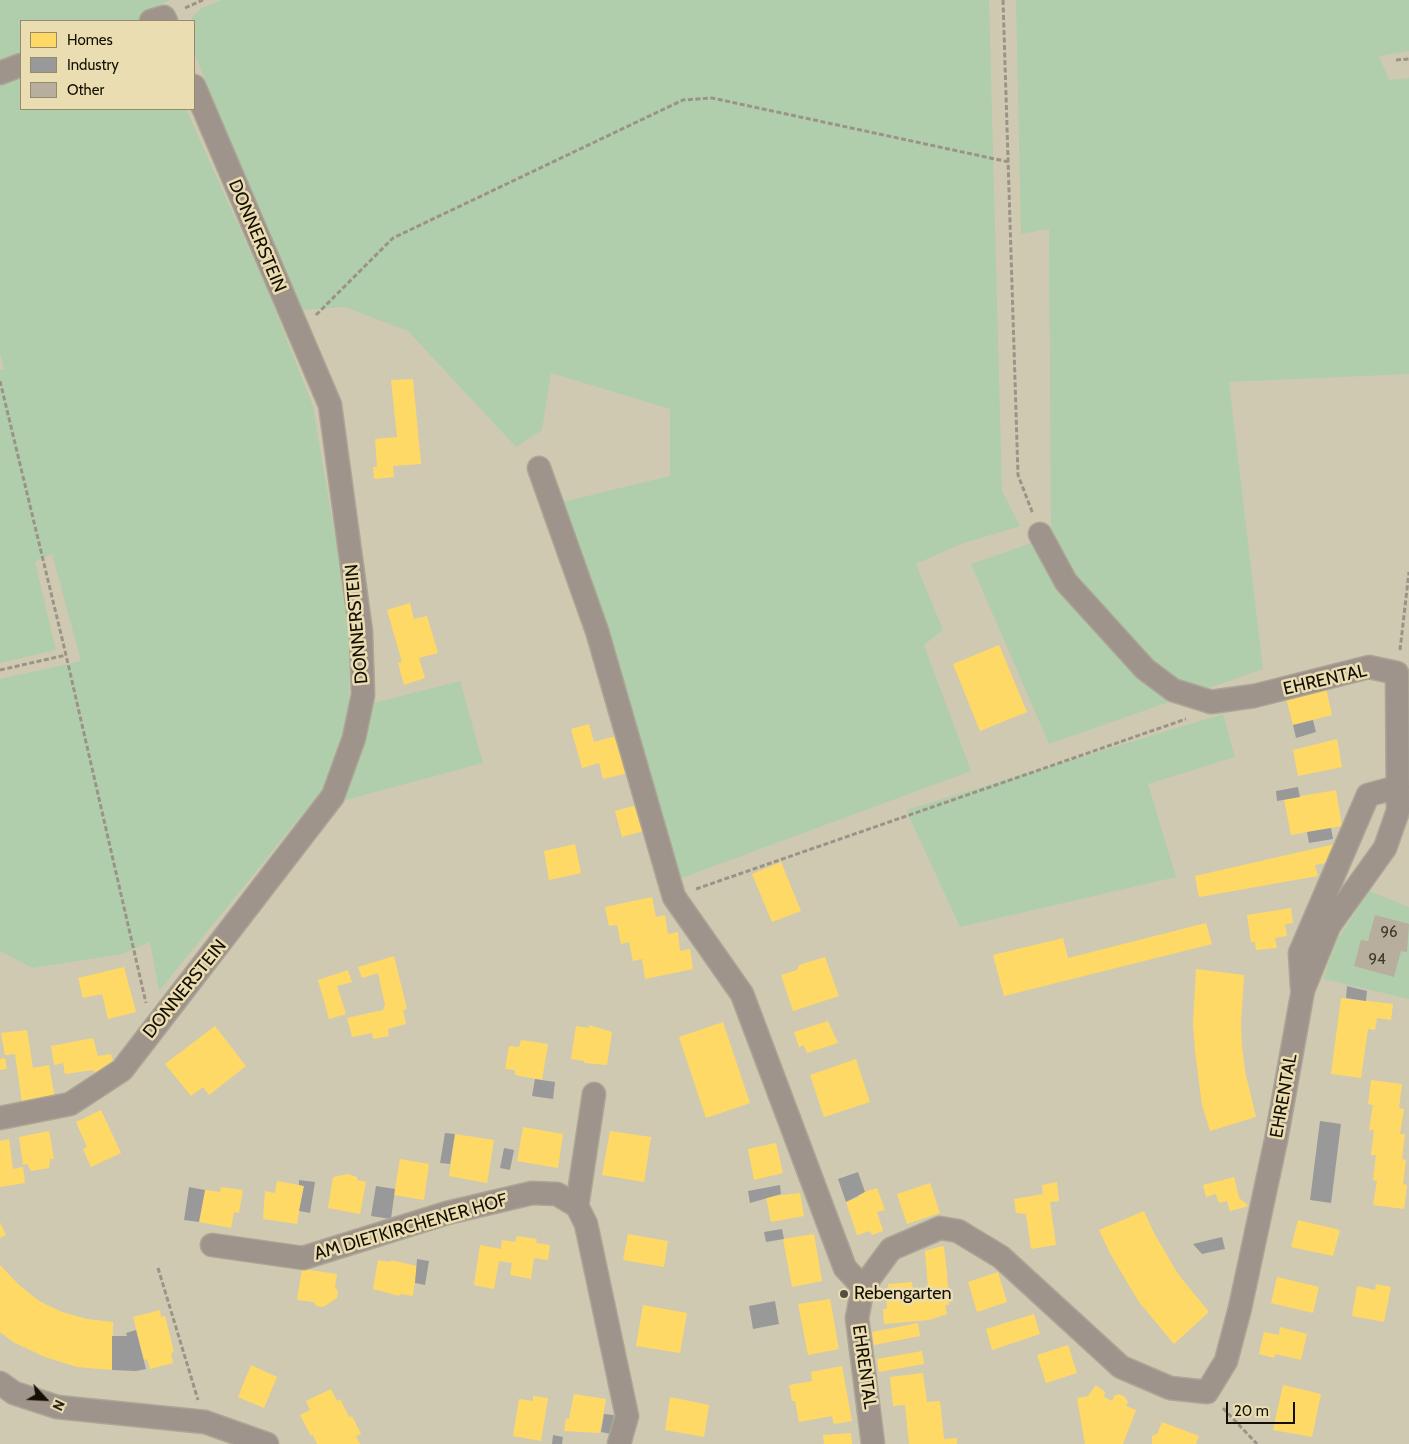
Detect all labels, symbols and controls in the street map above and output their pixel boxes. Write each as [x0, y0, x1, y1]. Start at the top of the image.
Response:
legend [20, 20, 195, 110]
text: Homes [67, 31, 113, 49]
text: Industry [67, 56, 119, 74]
text: Other [67, 81, 104, 99]
street label: DONNERSTEIN [224, 176, 290, 296]
street label: DONNERSTEIN [341, 563, 373, 685]
street label: EHRENTAL [1281, 660, 1369, 700]
house number: 96 [1380, 924, 1398, 942]
street label: DONNERSTEIN [139, 935, 231, 1043]
house number: 94 [1368, 951, 1386, 969]
street label: EHRENTAL [1266, 1052, 1302, 1140]
street label: AM DIETKIRCHENER HOF [312, 1189, 510, 1265]
place label: Rebengarten [854, 1283, 952, 1305]
marker: Rebengarten [838, 1288, 850, 1300]
street label: EHRENTAL [847, 1323, 881, 1411]
north arrow [20, 1374, 70, 1424]
scale bar [1229, 1392, 1298, 1424]
text: N [48, 1397, 69, 1414]
text: 20 m [1234, 1402, 1269, 1420]

